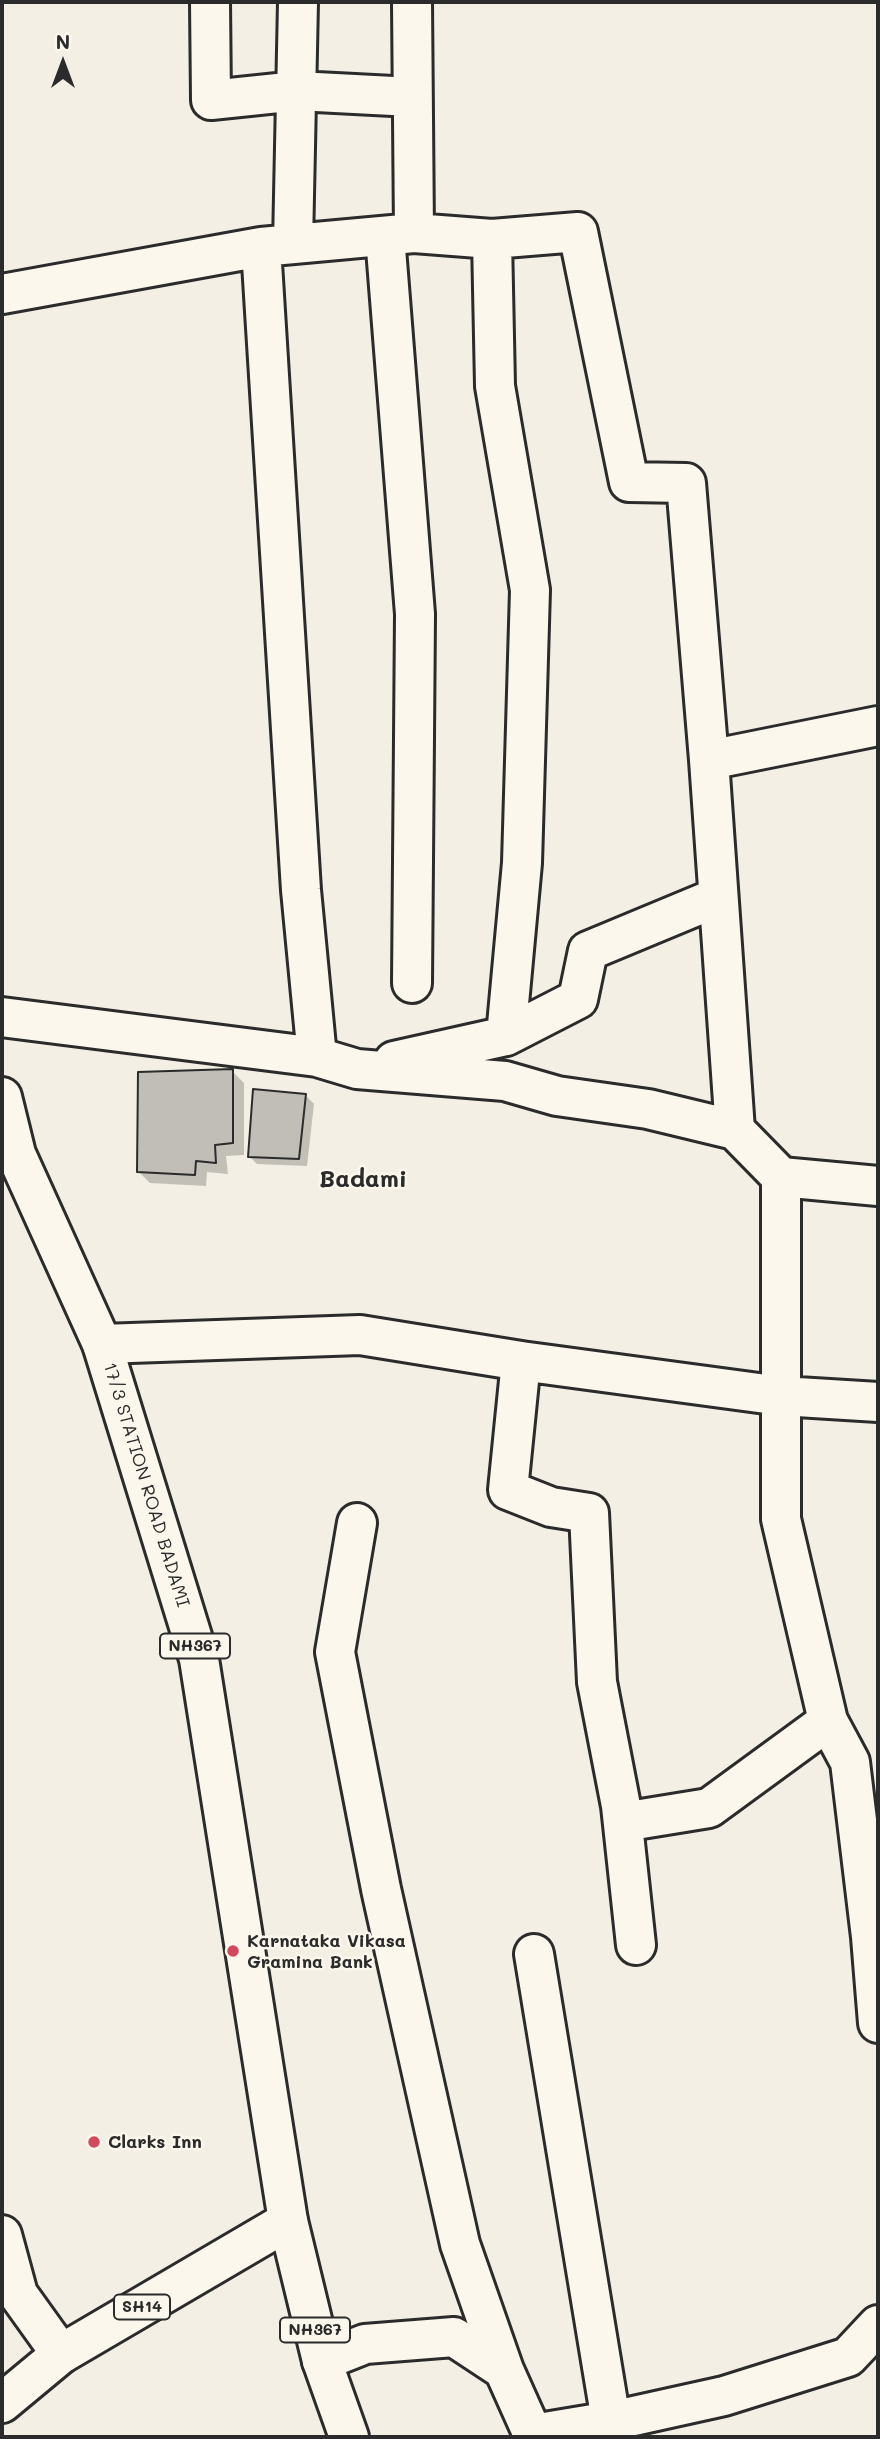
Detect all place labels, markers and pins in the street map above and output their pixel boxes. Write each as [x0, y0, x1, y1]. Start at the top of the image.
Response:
place label: Karnataka Vikasa Gramina Bank [247, 1930, 406, 1972]
marker: Karnataka Vikasa Gramina Bank [225, 1943, 241, 1959]
place label: Clarks Inn [108, 2131, 202, 2153]
marker: Clarks Inn [86, 2134, 102, 2150]

